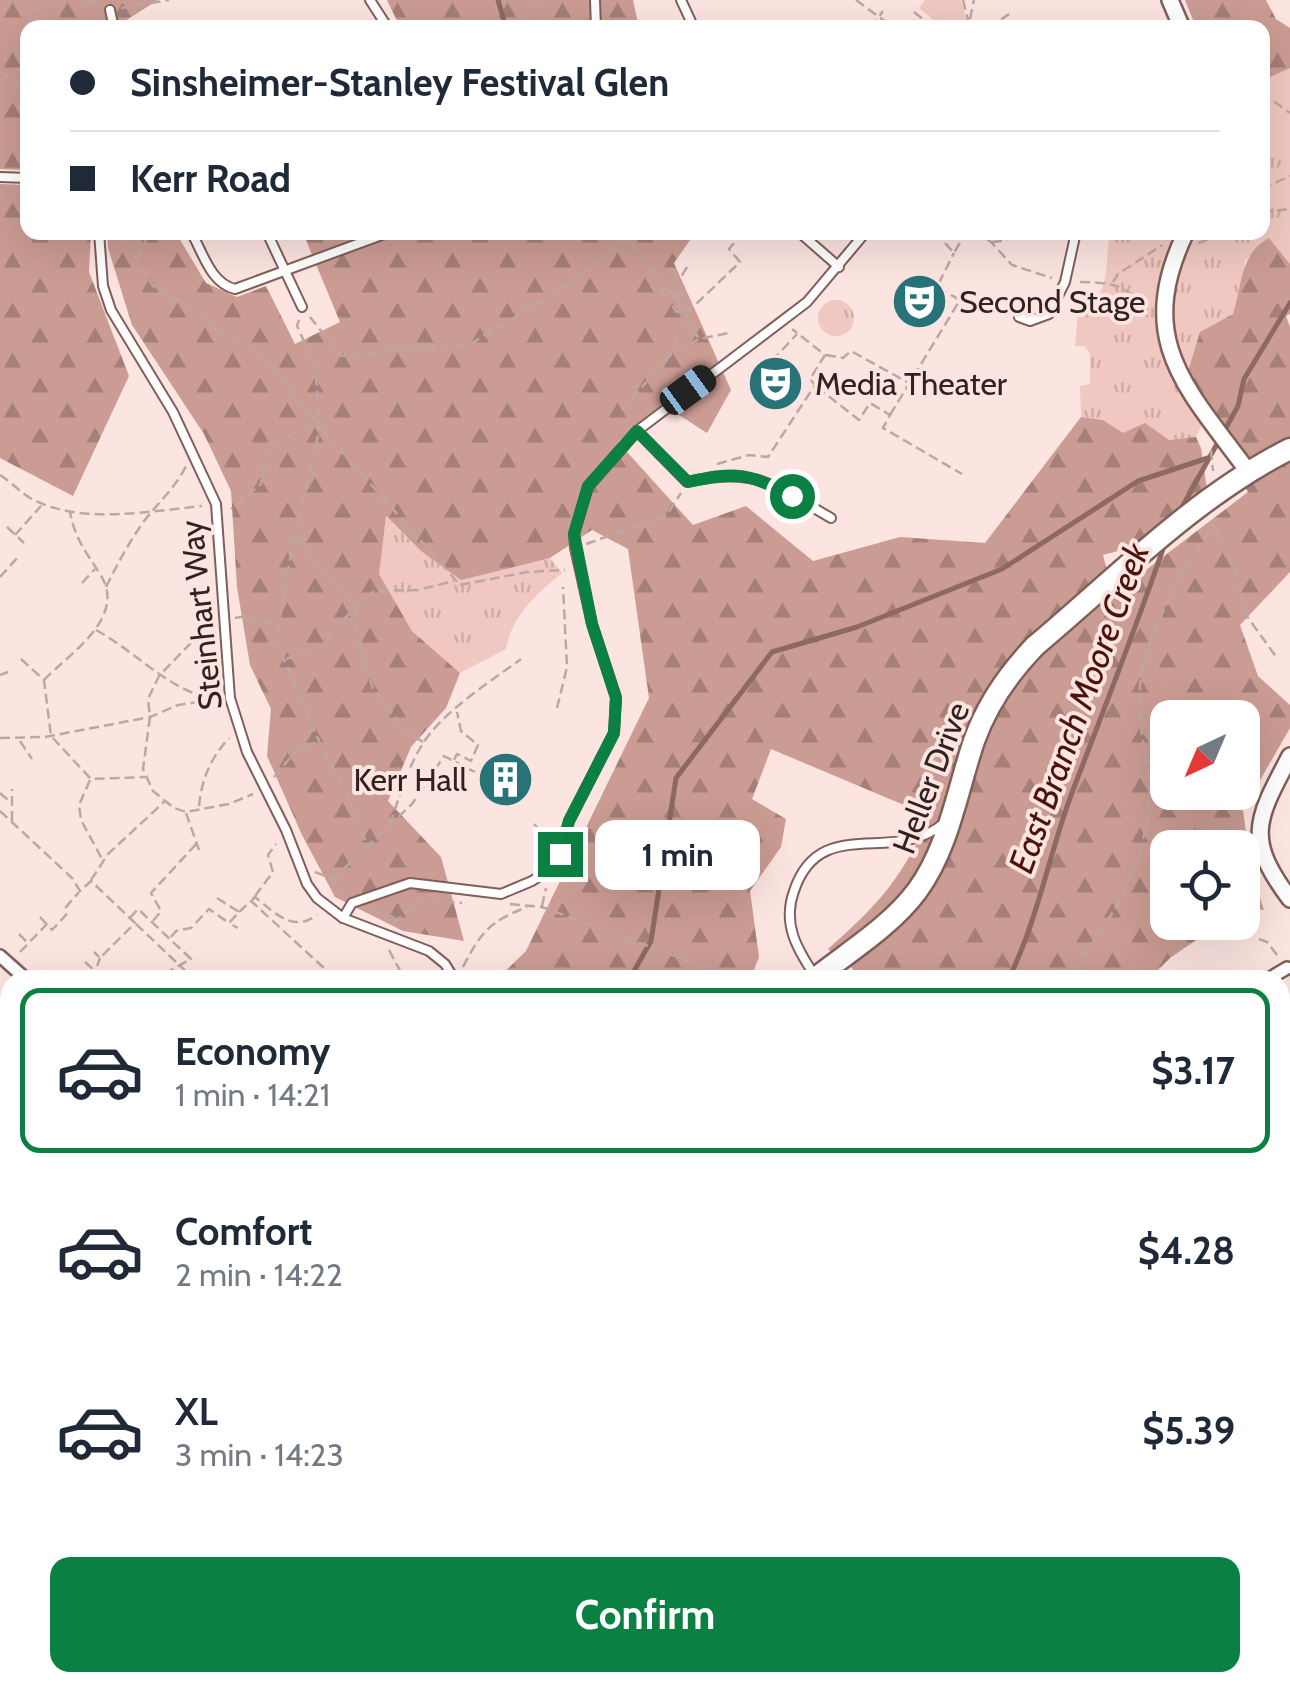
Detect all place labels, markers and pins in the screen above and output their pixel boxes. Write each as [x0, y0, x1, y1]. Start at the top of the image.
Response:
theatre icon: Second Stage [890, 272, 950, 332]
place label: Second Stage [959, 282, 1146, 321]
theatre icon: Media Theater [746, 354, 806, 414]
place label: Media Theater [815, 364, 1008, 403]
building icon: Kerr Hall [476, 750, 536, 810]
place label: Kerr Hall [353, 760, 467, 799]

